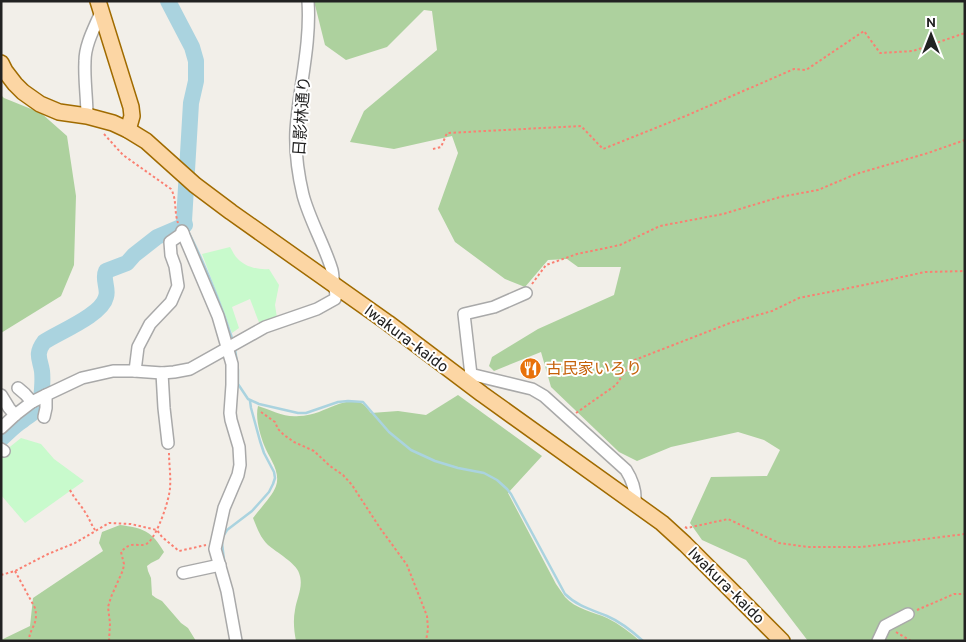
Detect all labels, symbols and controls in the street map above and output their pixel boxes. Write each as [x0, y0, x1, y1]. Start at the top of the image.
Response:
north arrow [906, 10, 956, 60]
text: N [926, 15, 936, 32]
street label: 日影林通り [290, 76, 316, 157]
street label: Iwakura-kaido [360, 301, 452, 378]
restaurant icon: 古民家いろり [518, 356, 542, 380]
place label: 古民家いろり [546, 360, 642, 380]
street label: Iwakura-kaido [683, 544, 768, 629]

